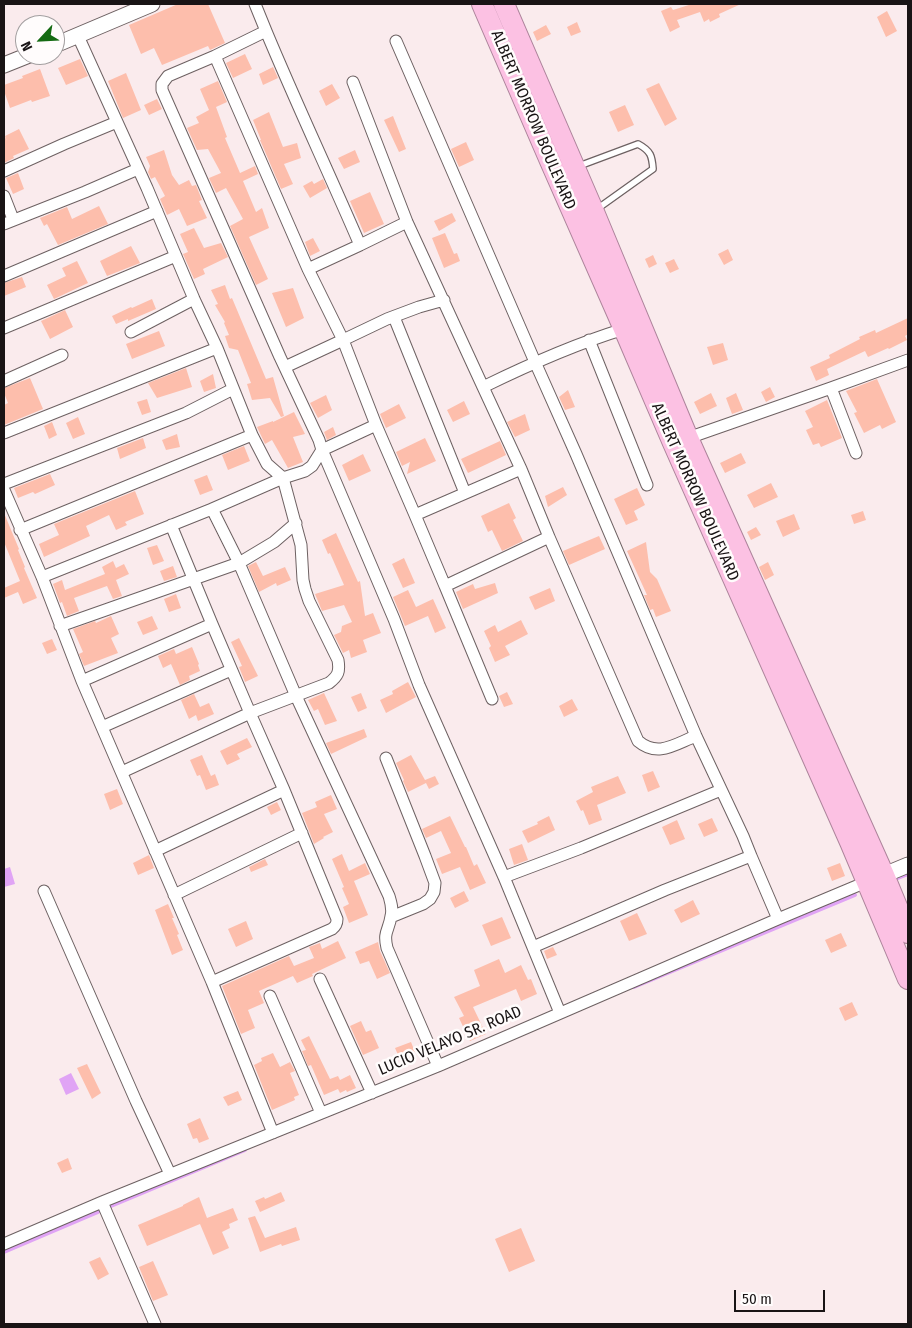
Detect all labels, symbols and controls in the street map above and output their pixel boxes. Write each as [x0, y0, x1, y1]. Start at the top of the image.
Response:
north arrow [15, 15, 65, 65]
street label: ALBERT MORROW BOULEVARD [486, 27, 580, 213]
text: N [17, 39, 36, 54]
street label: ALBERT MORROW BOULEVARD [647, 400, 743, 584]
street label: LUCIO VELAYO SR. ROAD [375, 1002, 525, 1080]
scale bar [737, 1280, 828, 1312]
text: 50 m [742, 1290, 772, 1308]

